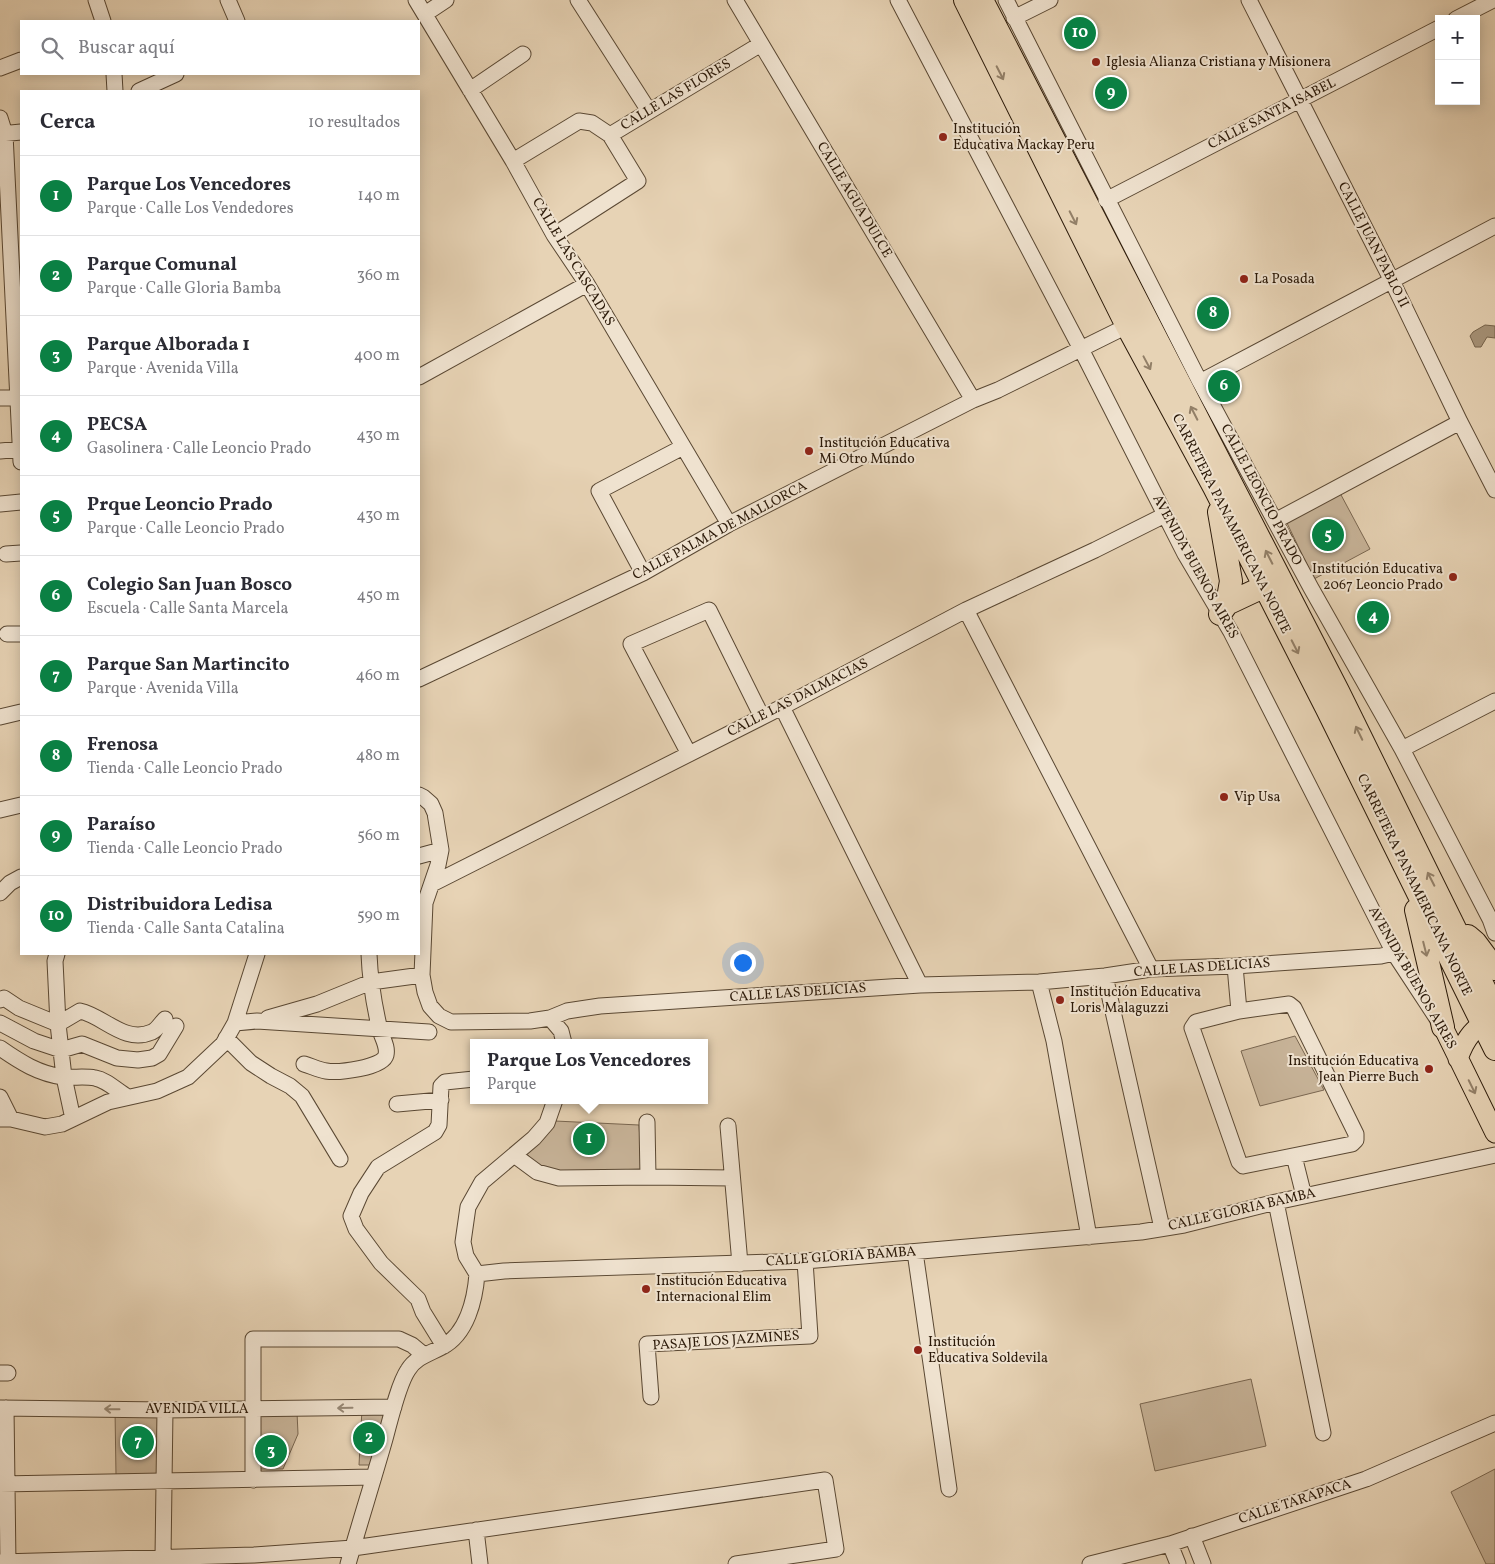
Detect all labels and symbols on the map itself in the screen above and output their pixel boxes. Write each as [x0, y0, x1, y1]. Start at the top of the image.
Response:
pin: 10 [1064, 14, 1096, 52]
place label: Iglesia Alianza Cristiana y Misionera [1106, 53, 1331, 72]
street label: CALLE LAS FLORES [617, 55, 735, 135]
marker: Iglesia Alianza Cristiana y Misionera [1090, 56, 1102, 68]
one-way arrow [996, 65, 1005, 80]
street label: CALLE SANTA ISABEL [1205, 73, 1339, 154]
pin: 9 [1095, 74, 1127, 112]
place label: Institución Educativa Mackay Peru [953, 120, 1095, 155]
marker: Institución Educativa Mackay Peru [937, 131, 949, 143]
street label: CALLE AGUA DULCE [812, 139, 896, 261]
street label: CALLE JUAN PABLO II [1333, 179, 1413, 311]
street label: CALLE LAS CASCADAS [527, 194, 619, 330]
one-way arrow [1069, 210, 1078, 225]
place label: La Posada [1254, 270, 1315, 289]
marker: La Posada [1238, 273, 1250, 285]
pin: 8 [1197, 294, 1229, 332]
one-way arrow [1143, 355, 1152, 370]
pin: 6 [1208, 367, 1240, 405]
one-way arrow [1189, 406, 1198, 421]
street label: CARRETERA PANAMERICANA NORTE [1167, 411, 1295, 637]
street label: CALLE LEONCIO PRADO [1216, 421, 1306, 569]
place label: Institución Educativa Mi Otro Mundo [819, 434, 950, 469]
marker: Institución Educativa Mi Otro Mundo [803, 445, 815, 457]
street label: CALLE PALMA DE MALLORCA [629, 477, 811, 585]
street label: AVENIDA BUENOS AIRES [1147, 492, 1243, 642]
pin: 5 [1312, 516, 1344, 554]
one-way arrow [1264, 550, 1274, 565]
place label: Institución Educativa 2067 Leoncio Prado [1312, 560, 1443, 595]
marker: Institución Educativa 2067 Leoncio Prado [1447, 571, 1459, 583]
pin: 4 [1357, 598, 1389, 636]
one-way arrow [1291, 639, 1300, 654]
street label: CALLE LAS DALMACIAS [724, 654, 872, 742]
one-way arrow [1353, 726, 1363, 741]
street label: CARRETERA PANAMERICANA NORTE [1352, 771, 1476, 999]
place label: Vip Usa [1234, 788, 1280, 807]
marker: Vip Usa [1218, 791, 1230, 803]
one-way arrow [1426, 872, 1435, 887]
street label: AVENIDA BUENOS AIRES [1363, 903, 1461, 1053]
one-way arrow [1421, 941, 1430, 957]
your location [730, 950, 756, 976]
street label: CALLE LAS DELICIAS [1133, 954, 1271, 982]
street label: CALLE LAS DELICIAS [729, 979, 867, 1007]
place label: Institución Educativa Loris Malaguzzi [1070, 983, 1201, 1018]
marker: Institución Educativa Loris Malaguzzi [1054, 994, 1066, 1006]
place label: Institución Educativa Jean Pierre Buch [1288, 1052, 1419, 1087]
marker: Institución Educativa Jean Pierre Buch [1423, 1063, 1435, 1075]
one-way arrow [1467, 1079, 1477, 1094]
pin: 1 [573, 1120, 605, 1158]
street label: CALLE GLORIA BAMBA [1167, 1184, 1318, 1236]
street label: CALLE GLORIA BAMBA [765, 1242, 917, 1272]
place label: Institución Educativa Internacional Elim [656, 1272, 787, 1307]
marker: Institución Educativa Internacional Elim [640, 1283, 652, 1295]
street label: PASAJE LOS JAZMINES [652, 1326, 800, 1356]
place label: Institución Educativa Soldevila [928, 1333, 1048, 1368]
marker: Institución Educativa Soldevila [912, 1344, 924, 1356]
street label: AVENIDA VILLA [145, 1400, 249, 1419]
one-way arrow [337, 1403, 354, 1413]
one-way arrow [105, 1404, 121, 1414]
pin: 2 [353, 1419, 385, 1457]
pin: 7 [122, 1423, 154, 1461]
pin: 3 [255, 1432, 287, 1470]
street label: CALLE TARAPACA [1236, 1475, 1354, 1529]

